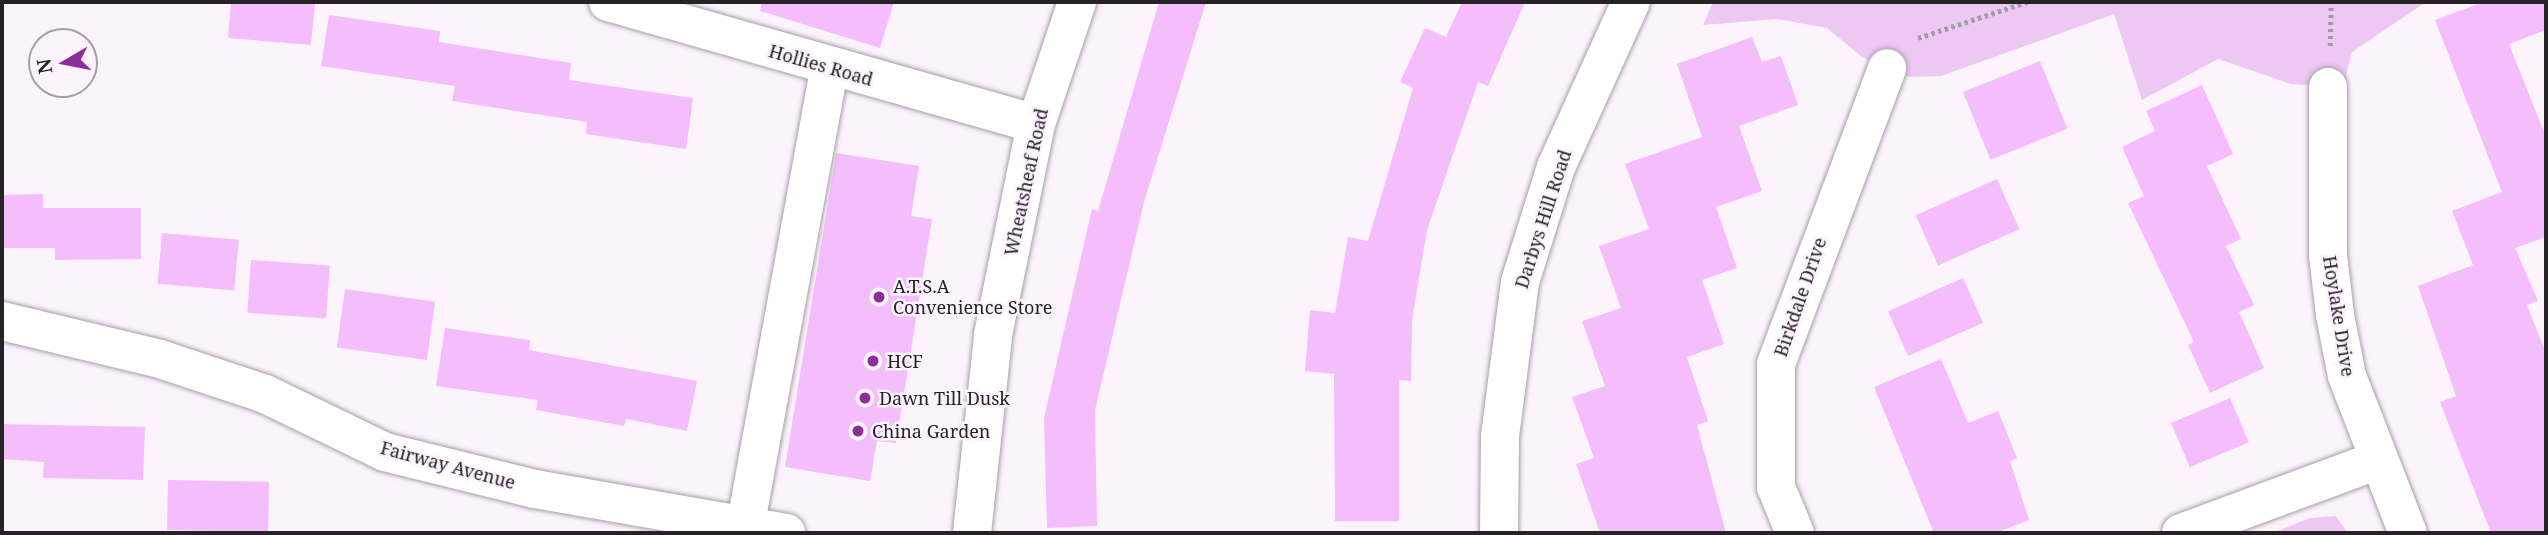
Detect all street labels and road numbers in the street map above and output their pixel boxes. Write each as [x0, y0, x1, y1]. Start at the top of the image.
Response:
street label: Hollies Road [766, 40, 876, 90]
street label: Wheatsheaf Road [1000, 106, 1052, 258]
street label: Darbys Hill Road [1510, 147, 1576, 291]
street label: Birkdale Drive [1770, 235, 1830, 359]
street label: Hoylake Drive [2319, 254, 2359, 378]
street label: Fairway Avenue [378, 437, 518, 493]

